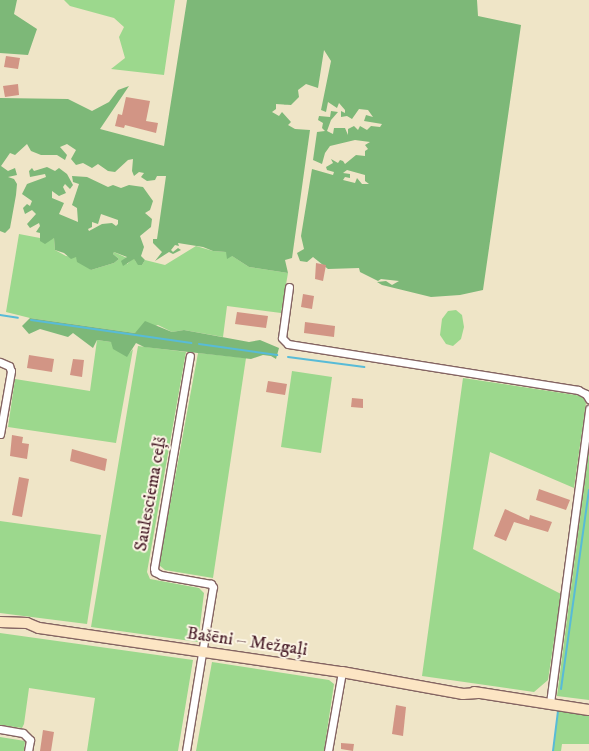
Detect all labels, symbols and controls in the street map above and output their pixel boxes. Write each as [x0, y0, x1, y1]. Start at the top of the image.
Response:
street label: Saulesciema ceļš [130, 435, 172, 553]
street label: Bašēni – Mežgaļi [185, 623, 309, 661]

